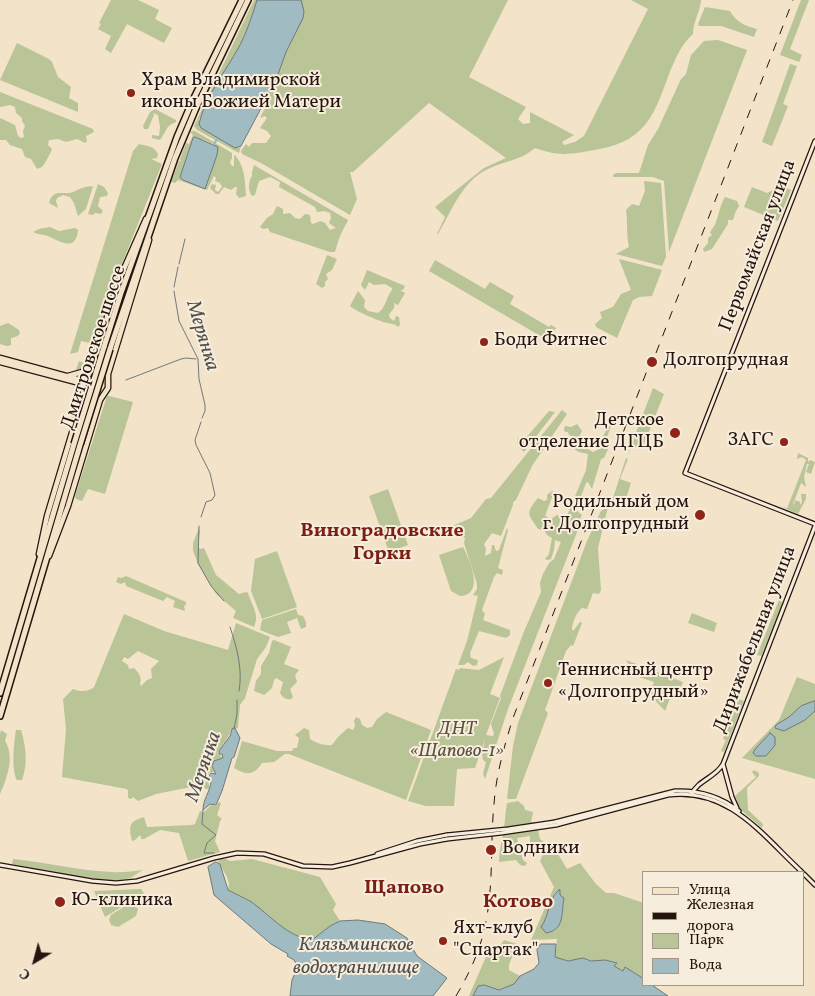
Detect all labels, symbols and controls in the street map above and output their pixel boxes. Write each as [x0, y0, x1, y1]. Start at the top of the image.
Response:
place label: Храм Владимирской иконы Божией Матери [141, 71, 341, 115]
marker: Храм Владимирской иконы Божией Матери [125, 87, 137, 99]
street label: Первомайская улица [716, 157, 802, 335]
street label: Дмитровское шоссе [58, 263, 132, 433]
water label: Мерянка [179, 298, 223, 374]
place label: Боди Фитнес [494, 331, 607, 353]
marker: Боди Фитнес [478, 336, 490, 348]
place label: Долгопрудная [663, 351, 789, 373]
marker: Долгопрудная [645, 355, 659, 369]
place label: Детское отделение ДГЦБ [519, 411, 664, 455]
marker: Детское отделение ДГЦБ [668, 426, 682, 440]
place label: ЗАГС [727, 431, 774, 453]
marker: ЗАГС [778, 436, 790, 448]
place label: Родильный дом г. Долгопрудный [543, 493, 689, 537]
marker: Родильный дом г. Долгопрудный [693, 508, 707, 522]
district label: Виноградовские Горки [300, 520, 464, 567]
street label: Дирижабельная улица [710, 543, 802, 737]
place label: Теннисный центр «Долгопрудный» [558, 661, 713, 705]
marker: Теннисный центр «Долгопрудный» [542, 677, 554, 689]
park label: ДНТ «Щапово-1» [410, 720, 504, 764]
water label: Мерянка [182, 729, 228, 805]
place label: Водники [502, 839, 580, 861]
marker: Водники [484, 843, 498, 857]
legend [642, 871, 805, 986]
district label: Щапово [364, 877, 444, 901]
text: Улица [689, 880, 731, 901]
place label: Ю-клиника [71, 891, 173, 913]
district label: Котово [483, 891, 553, 915]
marker: Ю-клиника [53, 895, 67, 909]
text: Железная дорога [687, 895, 754, 937]
place label: Яхт-клуб "Спартак" [453, 919, 538, 963]
text: Парк [689, 930, 724, 951]
water label: Клязьминское водохранилище [293, 934, 419, 981]
marker: Яхт-клуб "Спартак" [437, 935, 449, 947]
north arrow [10, 936, 60, 986]
text: Вода [689, 955, 722, 976]
text: С [16, 963, 35, 984]

